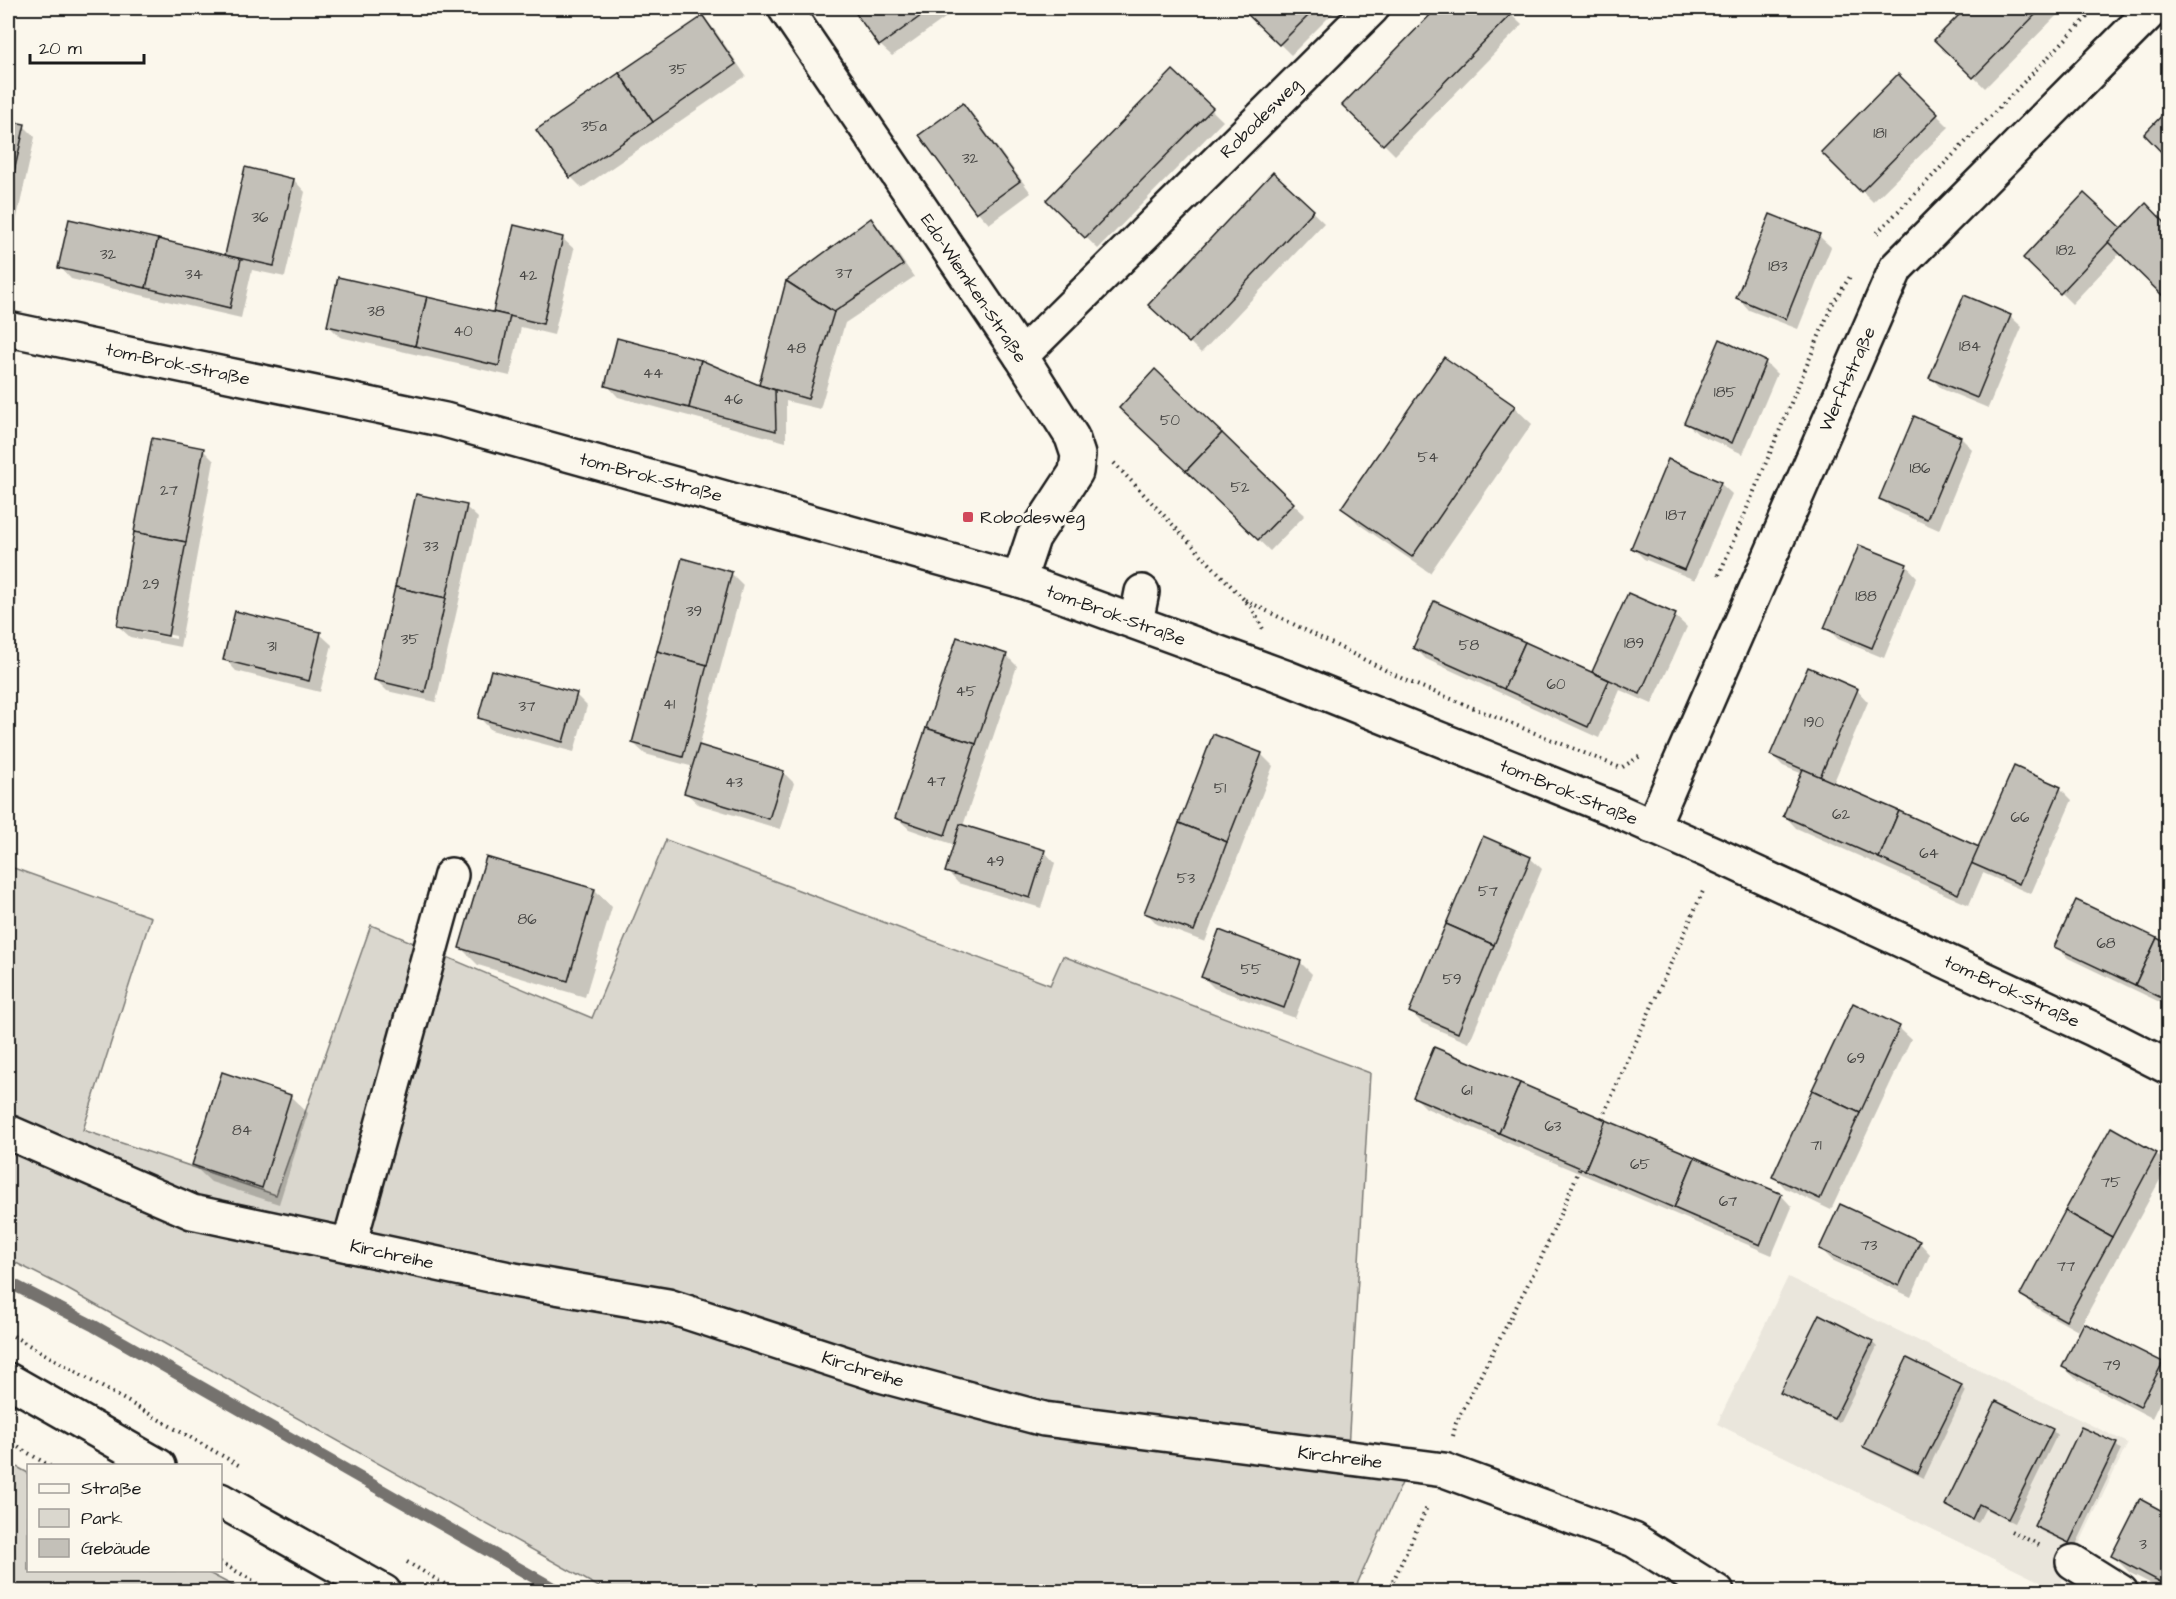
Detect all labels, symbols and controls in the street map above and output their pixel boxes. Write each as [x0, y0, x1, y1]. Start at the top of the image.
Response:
scale bar [30, 27, 144, 65]
text: 20 m [39, 36, 82, 61]
house number: 35 [669, 59, 687, 80]
street label: Robodesweg [1214, 72, 1307, 165]
house number: 35a [581, 116, 607, 137]
house number: 181 [1873, 123, 1887, 144]
house number: 32 [962, 148, 979, 169]
house number: 36 [251, 207, 269, 228]
street label: Edo-Wiemken-Straße [914, 209, 1033, 368]
house number: 182 [2056, 240, 2077, 261]
house number: 32 [100, 244, 117, 265]
house number: 183 [1768, 256, 1788, 277]
house number: 37 [836, 263, 852, 284]
house number: 34 [185, 264, 203, 285]
house number: 42 [519, 265, 538, 286]
house number: 38 [367, 301, 385, 322]
house number: 40 [453, 321, 473, 342]
street label: Werftstraße [1813, 322, 1882, 436]
house number: 184 [1959, 336, 1981, 357]
street label: tom-Brok-Straße [103, 337, 253, 392]
house number: 48 [786, 338, 806, 359]
house number: 44 [643, 363, 663, 384]
house number: 185 [1714, 382, 1737, 403]
house number: 46 [723, 389, 743, 410]
house number: 50 [1160, 410, 1181, 431]
street label: tom-Brok-Straße [577, 446, 725, 509]
house number: 54 [1418, 447, 1438, 468]
house number: 186 [1909, 458, 1931, 479]
house number: 52 [1230, 477, 1250, 498]
house number: 27 [160, 480, 178, 501]
place label: Robodesweg [980, 505, 1085, 531]
house number: 187 [1666, 505, 1686, 526]
marker: Robodesweg [961, 510, 975, 524]
house number: 33 [423, 536, 439, 557]
house number: 29 [142, 574, 160, 595]
street label: tom-Brok-Straße [1042, 579, 1189, 652]
house number: 188 [1855, 586, 1877, 607]
house number: 39 [686, 601, 702, 622]
house number: 35 [401, 629, 419, 650]
house number: 189 [1624, 633, 1644, 654]
house number: 58 [1459, 635, 1479, 656]
house number: 31 [267, 636, 277, 657]
house number: 60 [1547, 674, 1566, 695]
house number: 45 [956, 681, 977, 702]
house number: 41 [663, 694, 675, 715]
house number: 37 [519, 696, 535, 717]
house number: 190 [1804, 712, 1824, 733]
street label: tom-Brok-Straße [1496, 753, 1642, 832]
house number: 47 [926, 771, 946, 792]
house number: 43 [725, 772, 743, 793]
house number: 51 [1214, 778, 1226, 799]
house number: 62 [1832, 804, 1850, 825]
house number: 66 [2011, 807, 2030, 828]
house number: 64 [1919, 843, 1939, 864]
house number: 49 [986, 851, 1004, 872]
house number: 53 [1177, 868, 1195, 889]
house number: 57 [1478, 881, 1498, 902]
house number: 86 [517, 909, 537, 930]
house number: 68 [2096, 933, 2116, 954]
street label: tom-Brok-Straße [1940, 949, 2084, 1034]
house number: 55 [1240, 959, 1262, 980]
house number: 59 [1442, 969, 1462, 990]
house number: 69 [1847, 1048, 1865, 1069]
house number: 61 [1461, 1080, 1473, 1101]
house number: 63 [1544, 1116, 1562, 1137]
house number: 84 [232, 1120, 252, 1141]
house number: 71 [1810, 1135, 1822, 1156]
house number: 65 [1630, 1154, 1650, 1175]
house number: 75 [2101, 1172, 2121, 1193]
house number: 67 [1719, 1191, 1737, 1212]
street label: Kirchreihe [348, 1233, 436, 1276]
house number: 73 [1861, 1235, 1878, 1256]
house number: 77 [2057, 1256, 2075, 1277]
street label: Kirchreihe [819, 1345, 907, 1394]
house number: 79 [2103, 1355, 2121, 1376]
street label: Kirchreihe [1296, 1440, 1384, 1475]
legend [27, 1464, 222, 1572]
text: Straße [81, 1476, 142, 1501]
text: Park [81, 1506, 123, 1531]
house number: 3 [2139, 1534, 2147, 1555]
text: Gebäude [81, 1536, 151, 1561]

